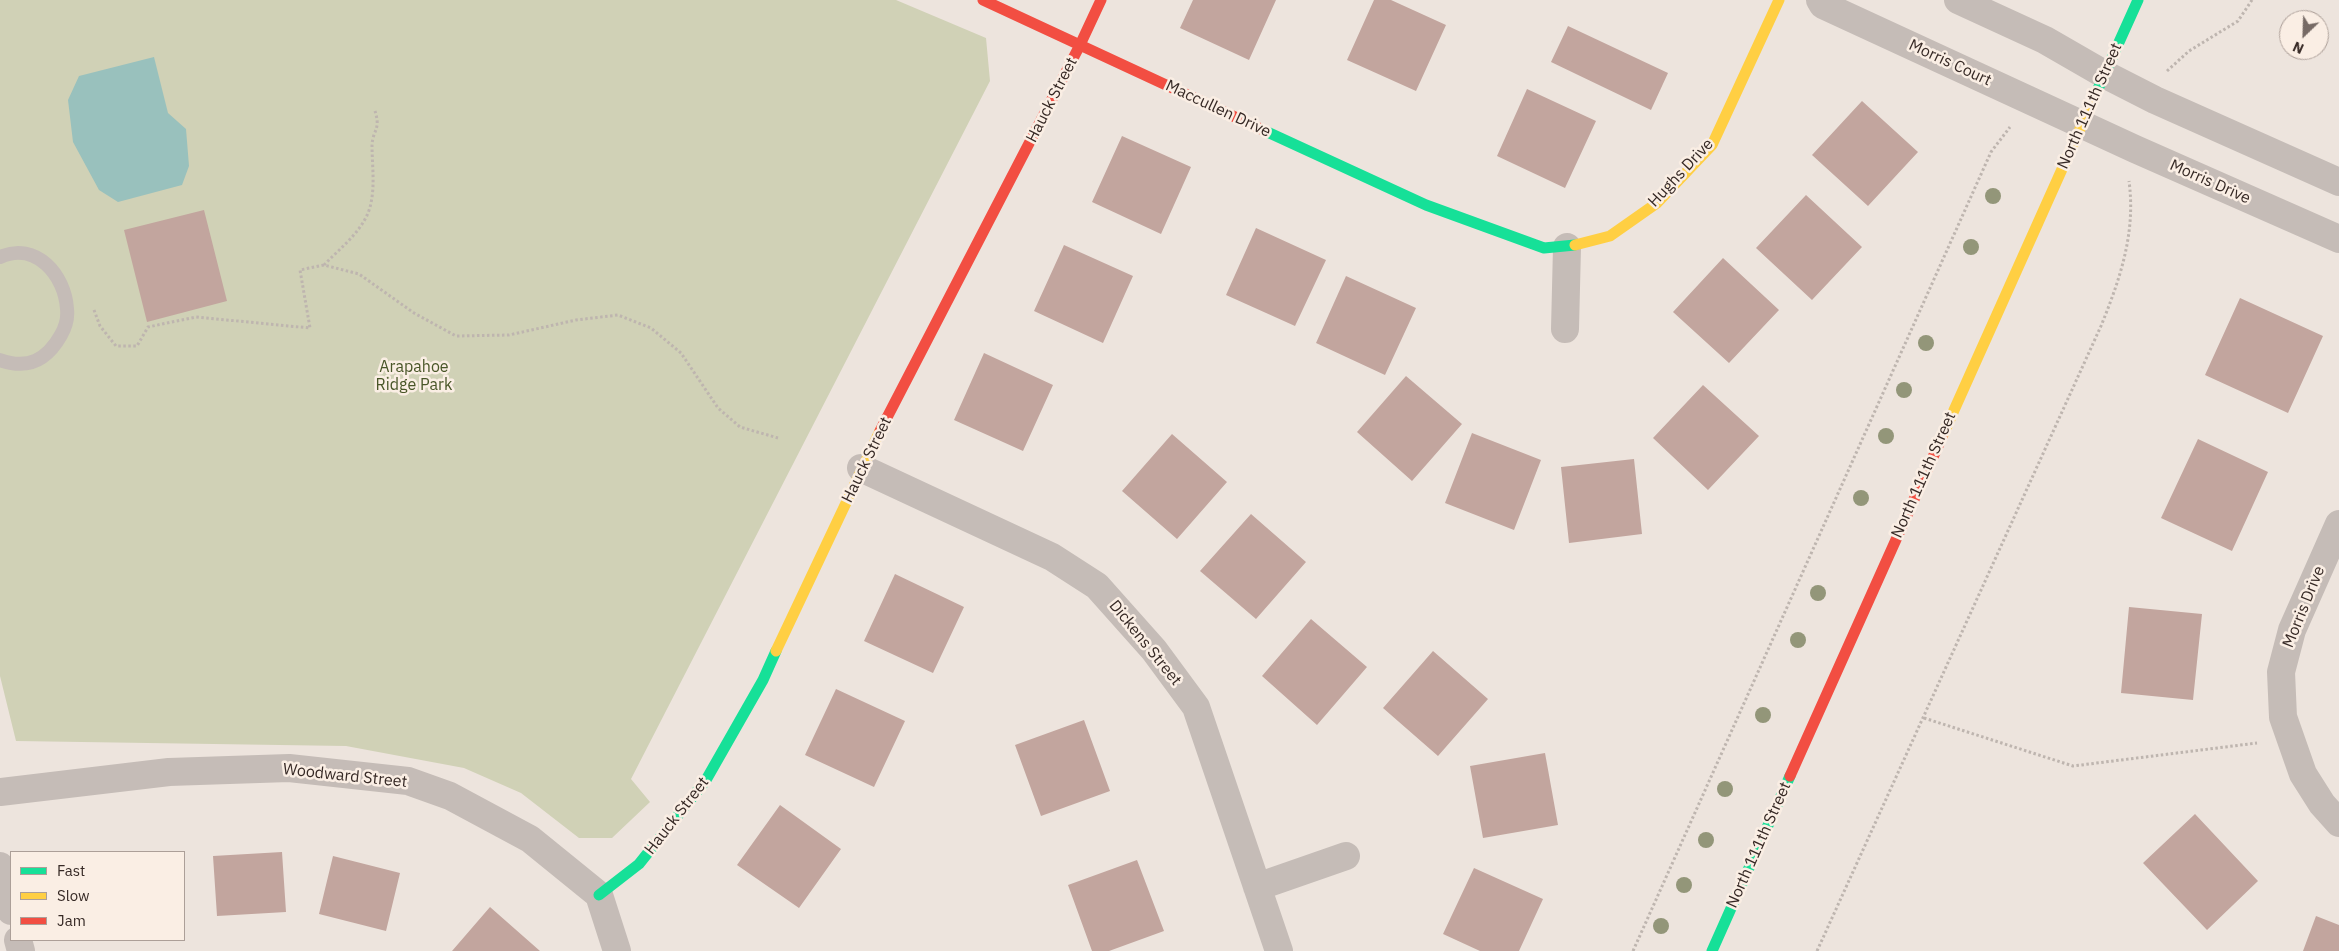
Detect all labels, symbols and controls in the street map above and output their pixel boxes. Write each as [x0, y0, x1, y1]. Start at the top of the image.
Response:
north arrow [2279, 10, 2329, 60]
street label: Morris Court [1906, 36, 1994, 90]
text: N [2290, 38, 2307, 58]
street label: North 111th Street [2054, 40, 2126, 172]
street label: Hauck Street [1022, 54, 1082, 146]
street label: Maccullen Drive [1162, 76, 1274, 142]
street label: Hughs Drive [1644, 135, 1718, 211]
street label: Morris Drive [2167, 156, 2253, 208]
park label: Arapahoe Ridge Park [376, 357, 452, 395]
street label: North 111th Street [1888, 409, 1960, 541]
street label: Hauck Street [838, 414, 896, 506]
street label: Morris Drive [2279, 563, 2329, 651]
street label: Dickens Street [1105, 596, 1185, 690]
street label: Woodward Street [282, 760, 408, 792]
street label: Hauck Street [641, 773, 713, 859]
street label: North 111th Street [1723, 779, 1795, 911]
legend [10, 851, 185, 941]
text: Fast [57, 861, 85, 880]
text: Slow [57, 886, 90, 905]
text: Jam [57, 911, 86, 930]

